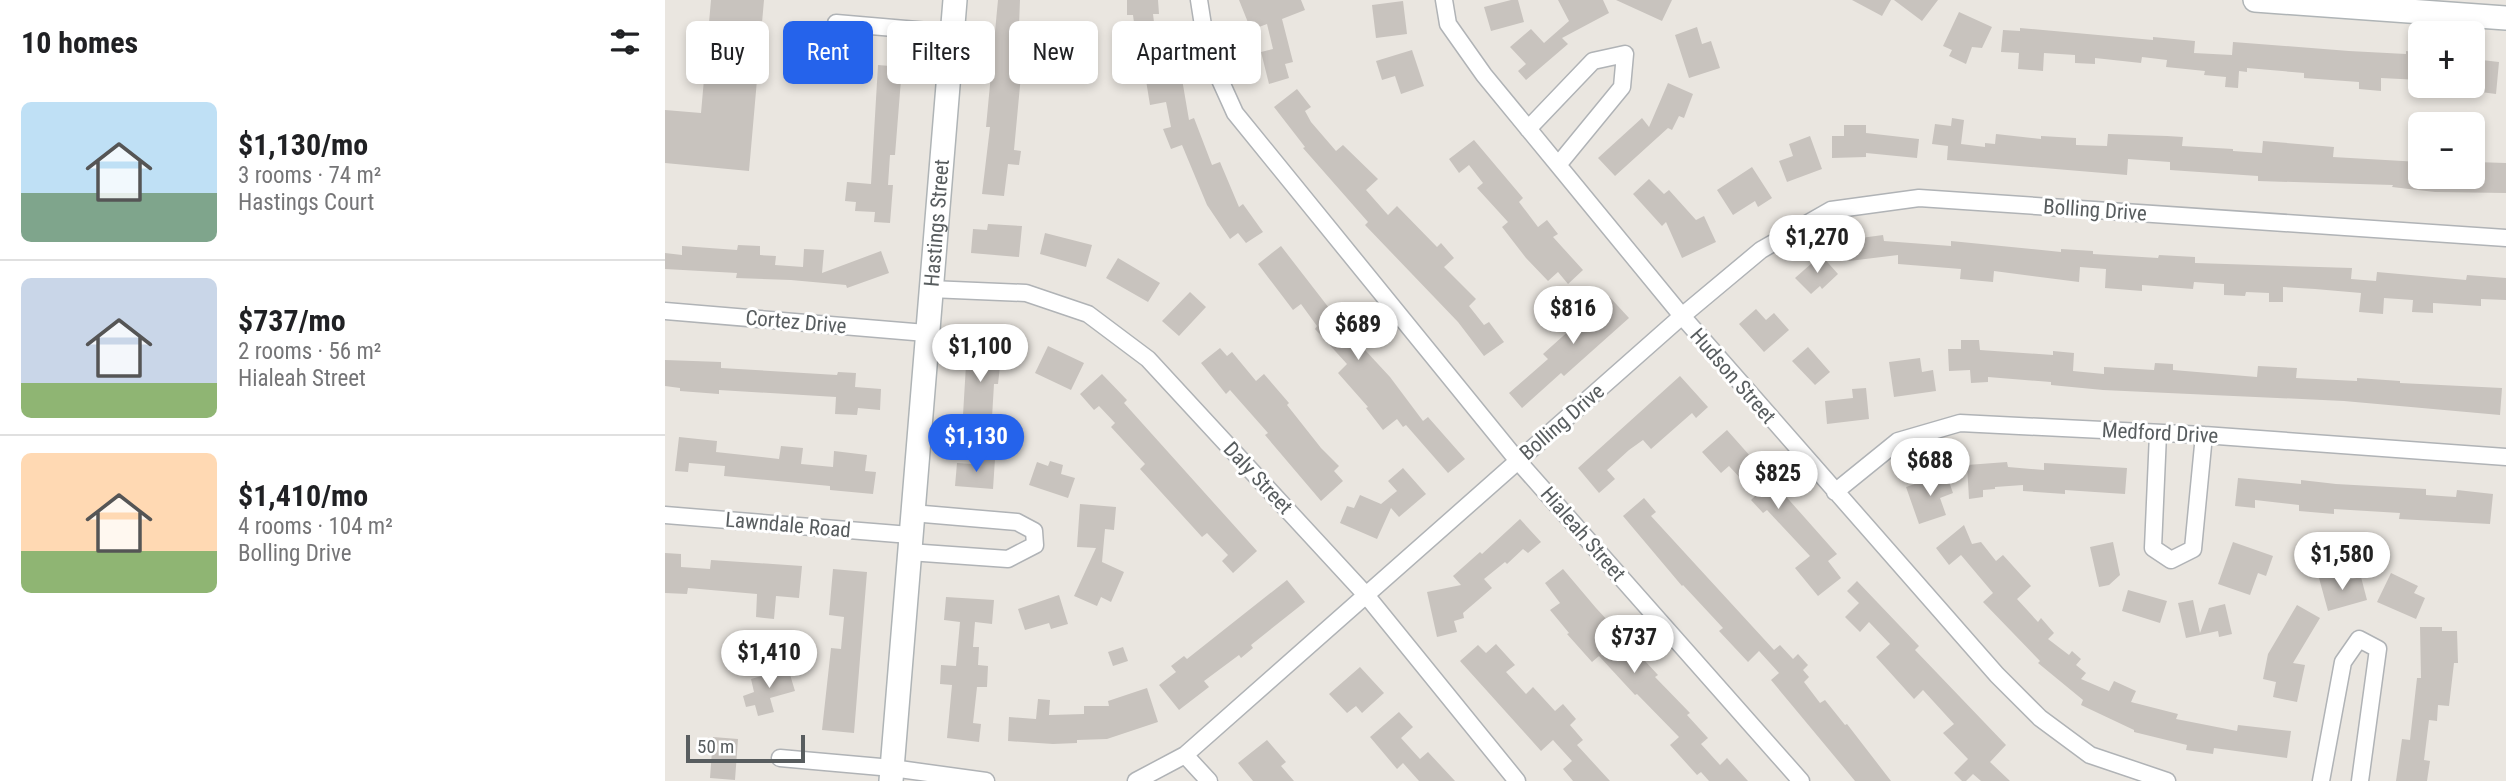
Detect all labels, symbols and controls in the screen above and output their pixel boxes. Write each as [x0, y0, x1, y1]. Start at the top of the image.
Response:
chip: Buy [686, 21, 769, 84]
chip: Rent [783, 21, 873, 84]
chip: Filters [887, 21, 995, 84]
chip: New [1009, 21, 1098, 84]
chip: Apartment [1112, 21, 1261, 84]
map controls [2408, 21, 2485, 189]
button: + [2408, 21, 2485, 98]
icon: filters [606, 23, 644, 61]
text: 10 homes [21, 25, 138, 60]
button: − [2408, 112, 2485, 189]
text: $1,130/mo [238, 127, 368, 162]
icon: home [77, 130, 161, 214]
street label: Hastings Street [920, 158, 954, 288]
text: 3 rooms · 74 m² [238, 162, 381, 189]
text: Hastings Court [238, 189, 374, 216]
street label: Bolling Drive [2042, 194, 2148, 226]
pin: $1,270 [1760, 216, 1874, 275]
text: $1,270 [1785, 224, 1849, 251]
pin: $816 [1532, 286, 1614, 346]
text: $816 [1550, 295, 1596, 322]
pin: $689 [1317, 302, 1399, 362]
text: $737/mo [238, 303, 346, 338]
icon: home [77, 306, 161, 390]
street label: Cortez Drive [744, 306, 848, 338]
text: $689 [1335, 311, 1381, 338]
pin: $1,100 [923, 324, 1037, 384]
street label: Hudson Street [1685, 324, 1781, 428]
text: $1,100 [948, 333, 1012, 360]
text: 2 rooms · 56 m² [238, 338, 381, 365]
text: Hialeah Street [238, 365, 366, 392]
street label: Bolling Drive [1515, 379, 1609, 465]
pin: $1,130 [919, 414, 1033, 474]
street label: Medford Drive [2101, 418, 2219, 448]
text: $1,130 [944, 423, 1008, 450]
street label: Daly Street [1219, 437, 1297, 519]
pin: $688 [1889, 438, 1971, 498]
text: $688 [1907, 447, 1953, 474]
pin: $825 [1737, 452, 1819, 511]
text: $825 [1755, 460, 1801, 487]
text: $1,410/mo [238, 478, 368, 513]
icon: home [77, 481, 161, 565]
street label: Hialeah Street [1536, 482, 1630, 586]
street label: Lawndale Road [724, 508, 852, 542]
text: 4 rooms · 104 m² [238, 513, 393, 540]
pin: $1,580 [2285, 532, 2399, 592]
text: Bolling Drive [238, 540, 352, 567]
text: $1,580 [2310, 541, 2374, 568]
pin: $737 [1593, 616, 1675, 675]
text: $737 [1611, 624, 1657, 651]
pin: $1,410 [712, 630, 826, 690]
text: $1,410 [737, 639, 801, 666]
scale bar [686, 732, 805, 764]
text: 50 m [697, 735, 734, 758]

